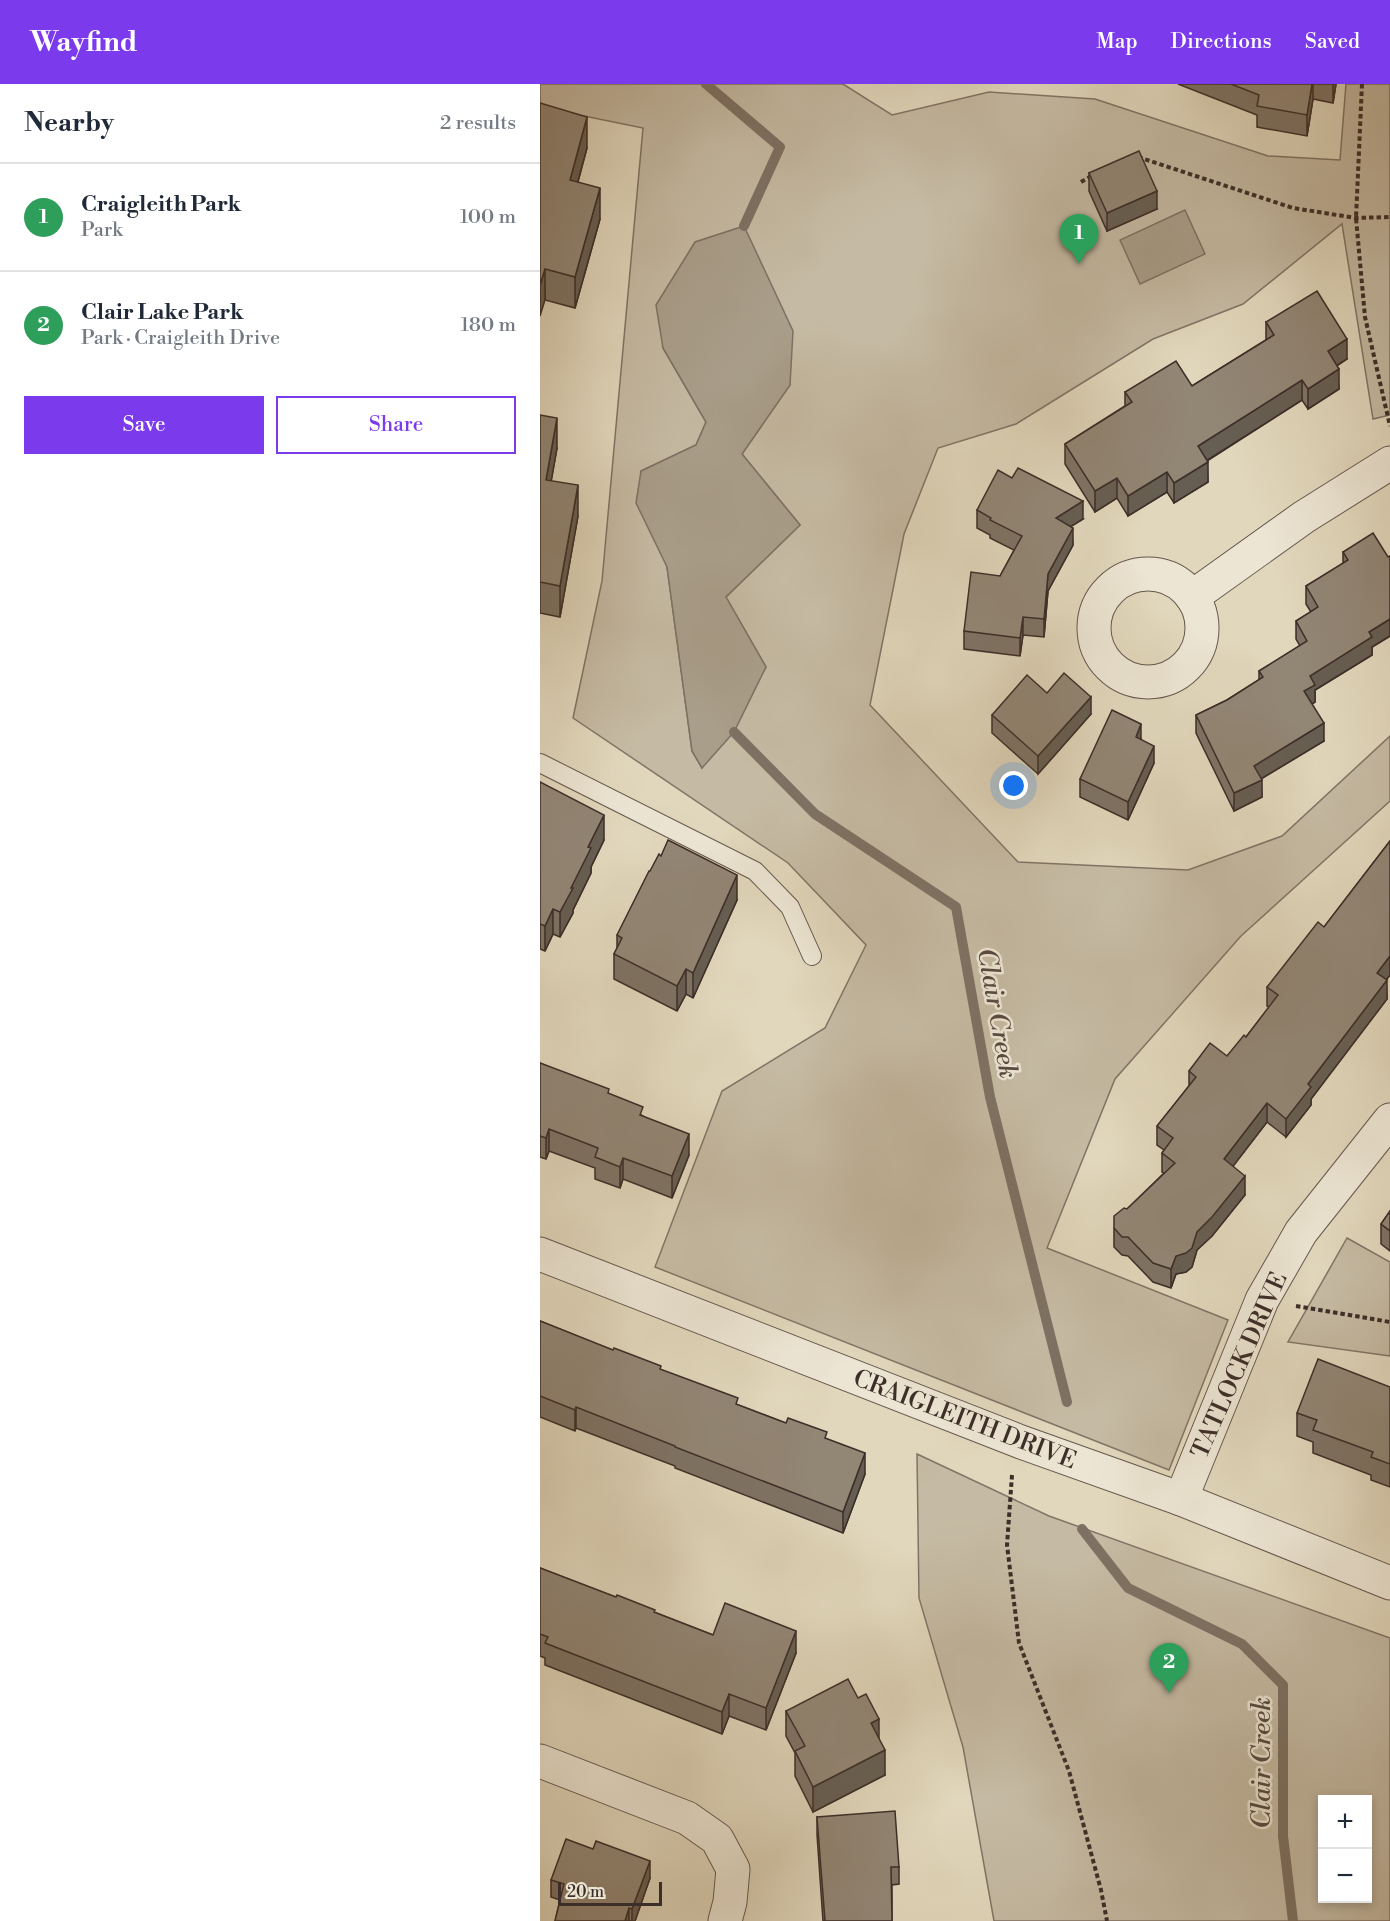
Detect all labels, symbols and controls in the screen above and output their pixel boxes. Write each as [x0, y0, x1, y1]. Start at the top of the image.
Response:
text: Wayfind [30, 25, 138, 60]
text: Map [1096, 29, 1138, 55]
text: Directions [1171, 29, 1272, 55]
text: Saved [1305, 29, 1360, 55]
text: Nearby [24, 107, 114, 139]
text: 2 results [440, 111, 516, 136]
text: Craigleith Park [81, 191, 241, 218]
text: 1 [39, 205, 48, 230]
text: 100 m [460, 205, 516, 230]
pin: 1 [1060, 214, 1098, 264]
text: Park [81, 218, 123, 243]
text: Clair Lake Park [81, 299, 244, 326]
text: 2 [37, 313, 50, 338]
text: 180 m [461, 313, 516, 338]
text: Park · Craigleith Drive [81, 326, 280, 351]
button: Save [24, 396, 264, 454]
button: Share [276, 396, 516, 454]
your location [999, 771, 1028, 800]
water label: Clair Creek [970, 946, 1024, 1081]
street label: TATLOCK DRIVE [1185, 1268, 1294, 1463]
street label: CRAIGLEITH DRIVE [849, 1364, 1080, 1476]
pin: 2 [1150, 1644, 1188, 1693]
water label: Clair Creek [1246, 1697, 1278, 1829]
map controls [1318, 1795, 1372, 1903]
button: + [1318, 1795, 1372, 1849]
button: − [1318, 1849, 1372, 1903]
scale bar [558, 1879, 662, 1906]
text: 20 m [567, 1882, 604, 1902]

